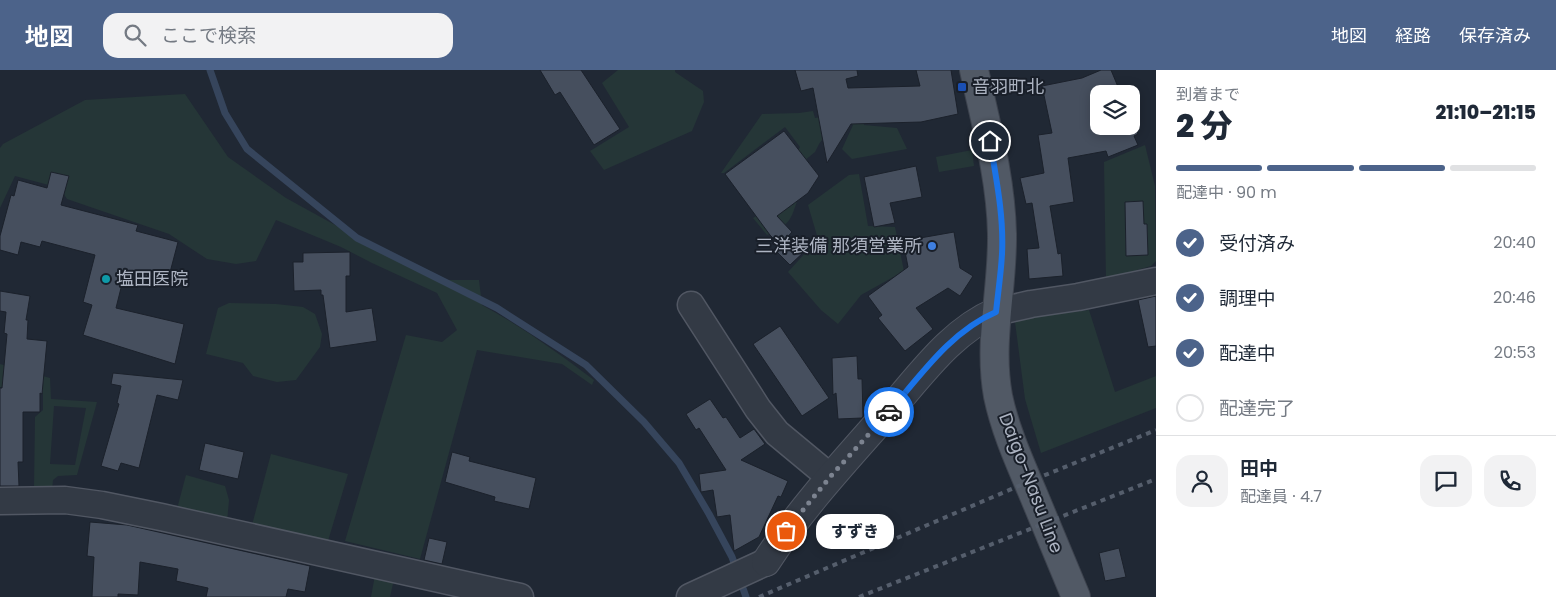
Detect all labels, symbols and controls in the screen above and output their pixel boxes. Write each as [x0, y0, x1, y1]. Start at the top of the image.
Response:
search box [103, 13, 453, 58]
text: 地図 [25, 20, 73, 53]
icon: search [121, 21, 149, 49]
text: ここで検索 [161, 22, 256, 49]
text: 地図 [1331, 23, 1367, 48]
text: 経路 [1395, 23, 1431, 48]
text: 保存済み [1459, 23, 1531, 48]
place label: 音羽町北 [972, 74, 1044, 99]
marker: 音羽町北 [956, 81, 968, 93]
text: 到着まで [1176, 83, 1240, 106]
map controls [1090, 85, 1140, 135]
button: layers [1090, 85, 1140, 135]
text: 21:10–21:15 [1435, 99, 1536, 126]
text: 2 分 [1176, 103, 1232, 148]
pin [969, 120, 1011, 162]
icon: home [976, 127, 1004, 155]
text: 配達中 · 90 m [1176, 181, 1277, 204]
icon: check [1176, 229, 1204, 257]
text: 受付済み [1219, 230, 1295, 257]
text: 20:40 [1493, 231, 1536, 254]
place label: 三洋装備 那須営業所 [755, 233, 922, 258]
marker: 三洋装備 那須営業所 [926, 240, 938, 252]
place label: 塩田医院 [116, 266, 188, 291]
marker: 塩田医院 [100, 273, 112, 285]
icon: check [1176, 284, 1204, 312]
text: 調理中 [1219, 285, 1276, 312]
text: 20:46 [1493, 286, 1536, 309]
icon: check [1176, 339, 1204, 367]
text: 配達中 [1219, 340, 1276, 367]
text: 20:53 [1494, 341, 1536, 364]
courier [864, 387, 914, 437]
text: 配達完了 [1219, 395, 1295, 422]
icon: car [875, 398, 903, 426]
street label: Daigo-Nasu Line [993, 409, 1070, 557]
button: person [1176, 455, 1228, 507]
text: 田中 [1240, 455, 1278, 482]
button: chat [1420, 455, 1472, 507]
button: phone [1484, 455, 1536, 507]
text: 配達員 · 4.7 [1240, 485, 1322, 508]
pin [765, 510, 807, 552]
callout: すずき [816, 514, 894, 548]
icon: bag [772, 517, 800, 545]
text: すずき [831, 520, 879, 543]

